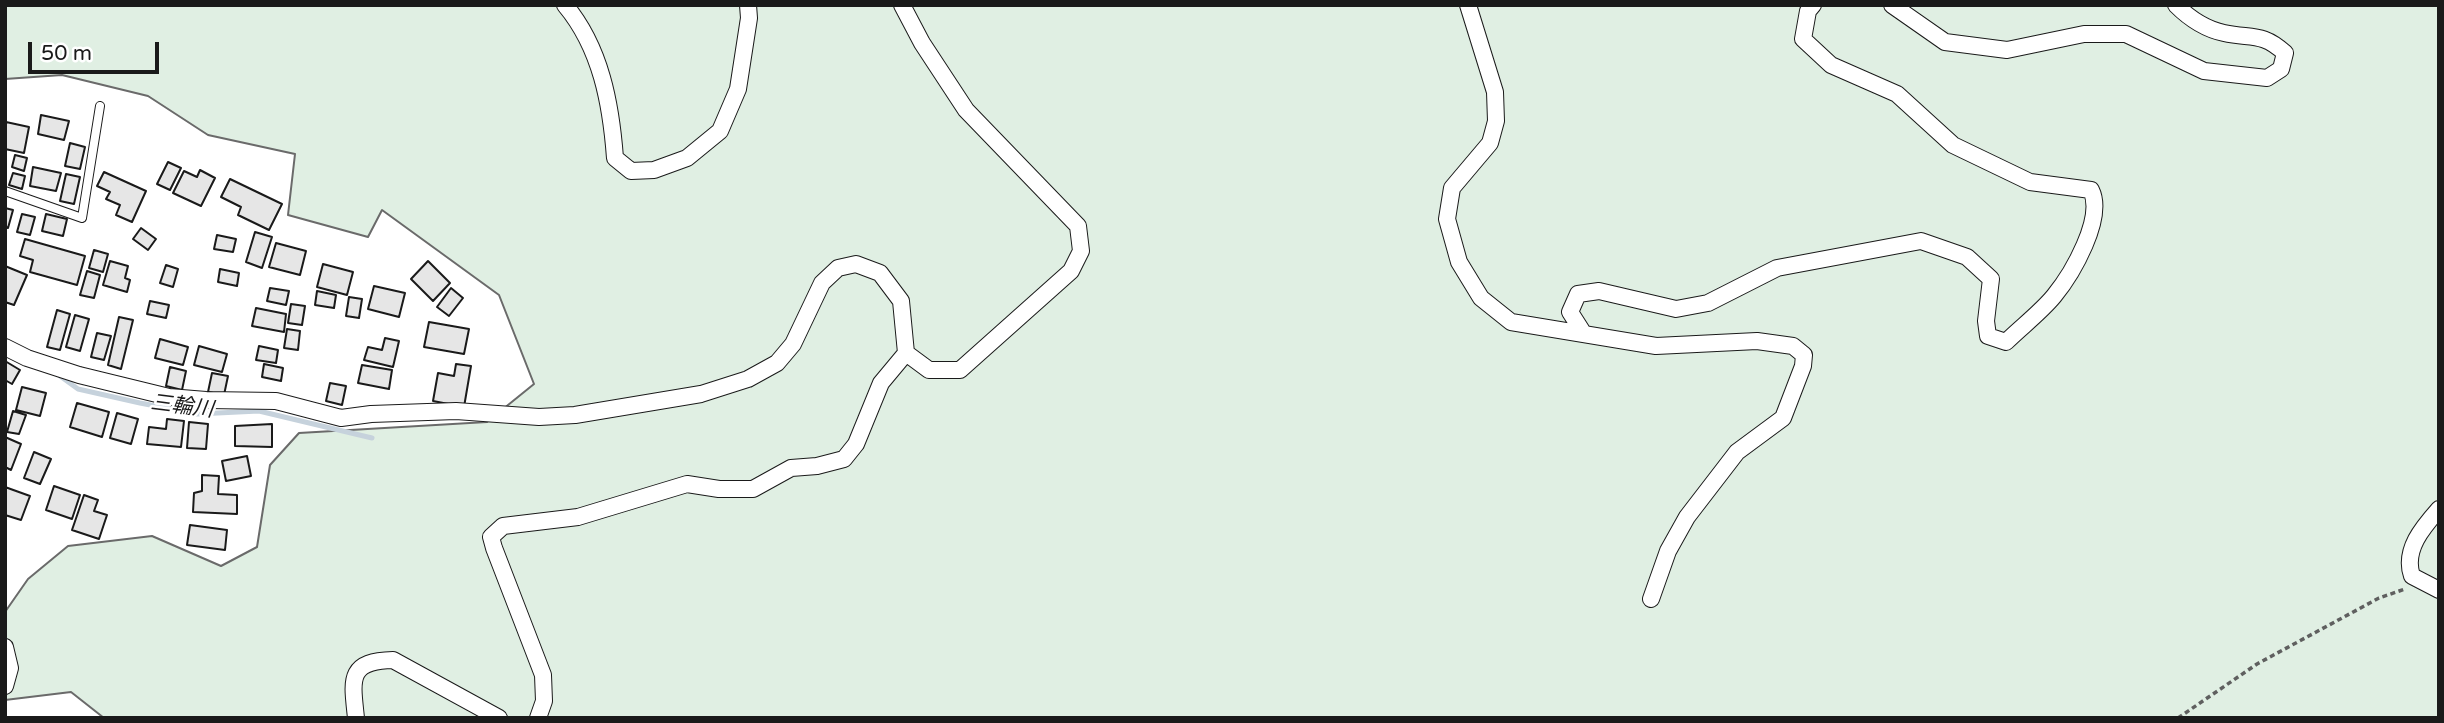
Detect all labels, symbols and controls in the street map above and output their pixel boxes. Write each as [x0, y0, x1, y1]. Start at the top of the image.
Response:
scale bar [32, 28, 163, 72]
text: 50 m [41, 41, 92, 66]
water label: 三輪川 [149, 391, 215, 423]

